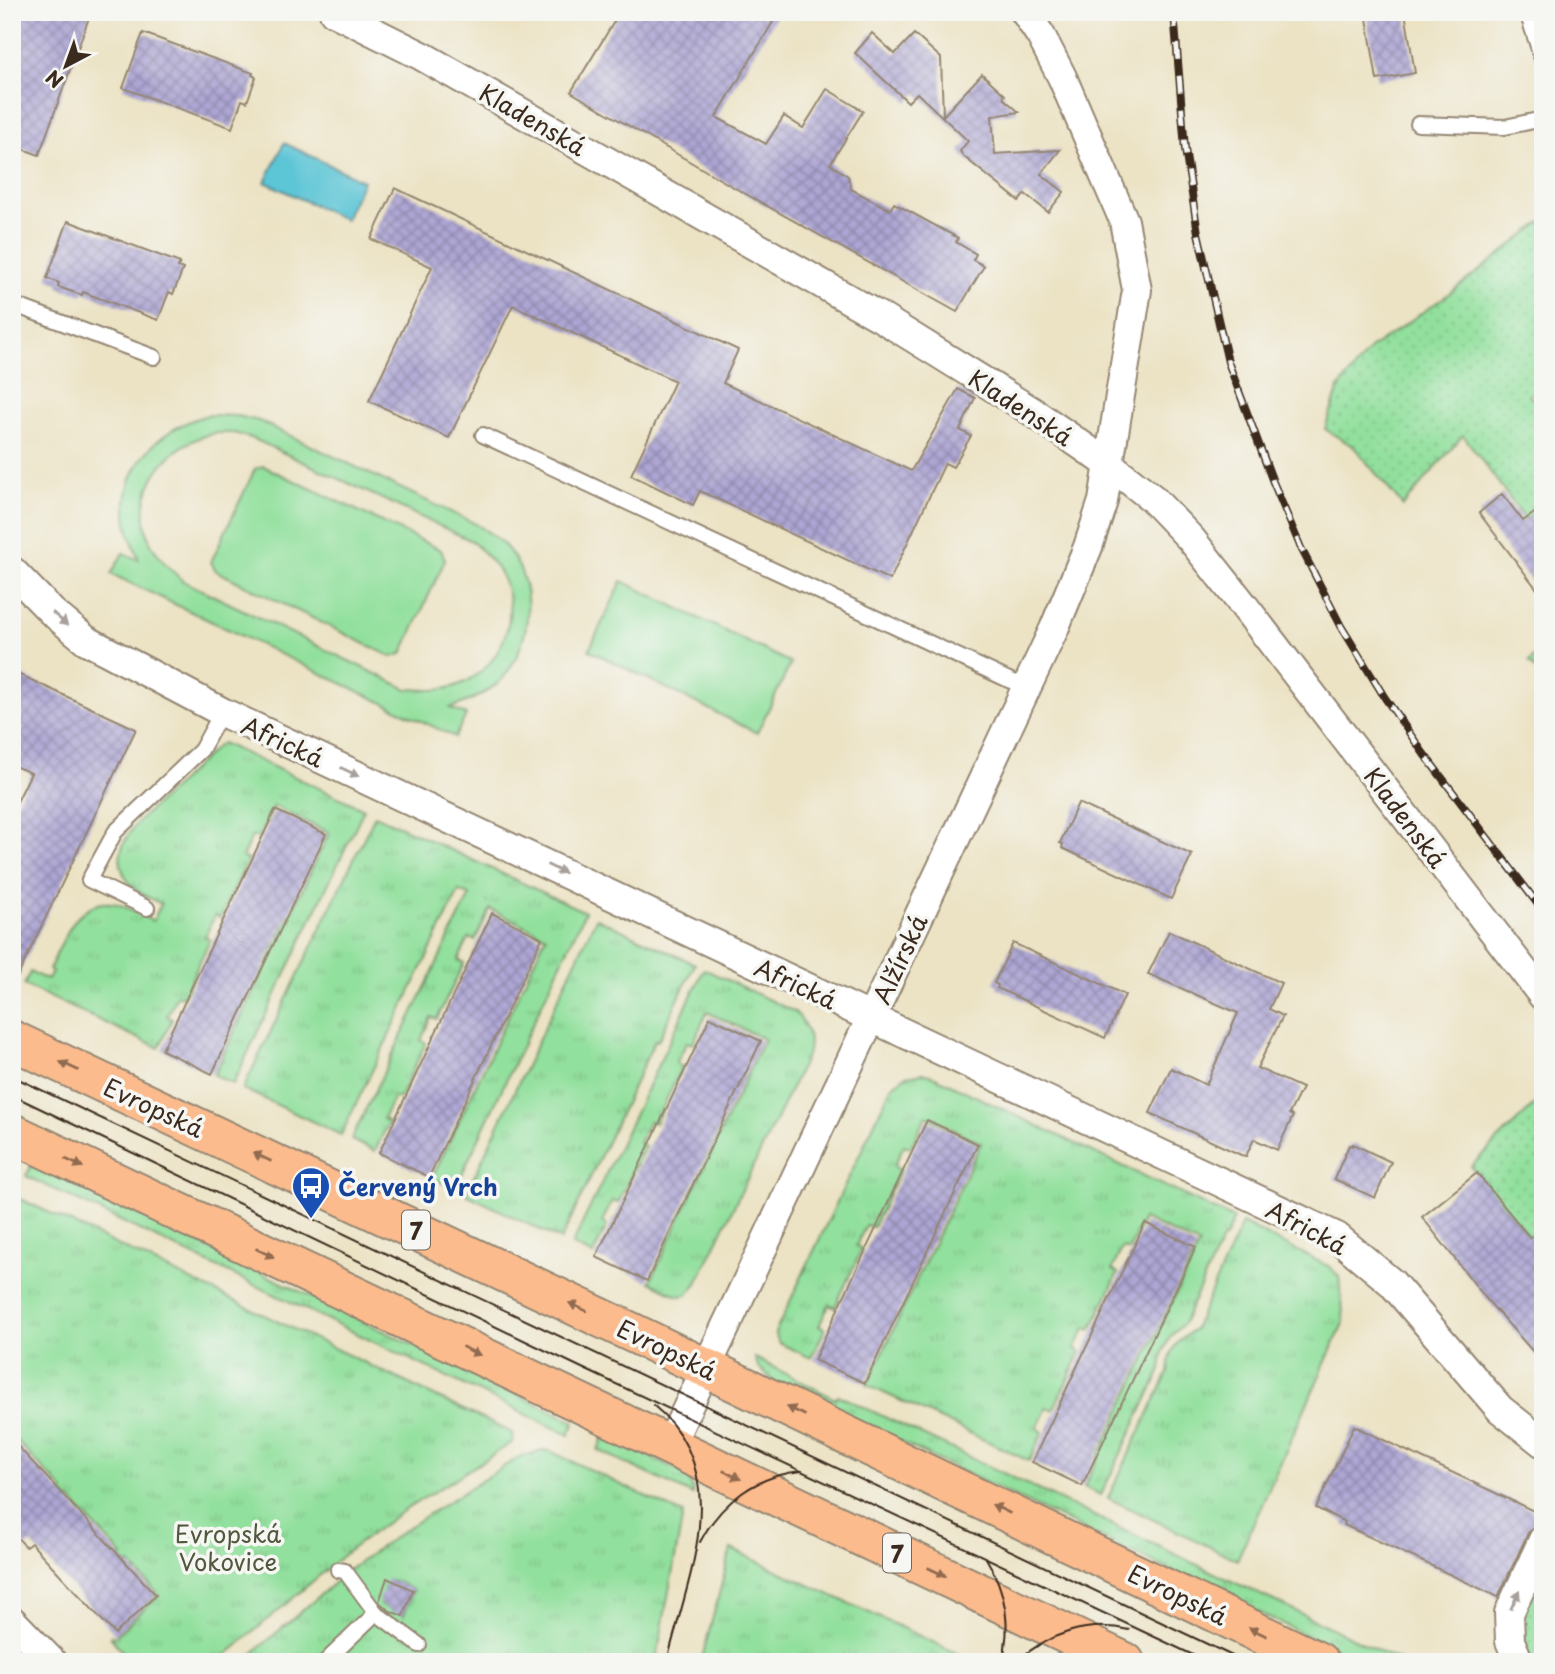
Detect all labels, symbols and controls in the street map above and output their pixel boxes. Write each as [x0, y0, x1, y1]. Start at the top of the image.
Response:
north arrow [32, 32, 102, 102]
text: N [39, 64, 69, 95]
street label: Kladenská [473, 74, 593, 164]
street label: Kladenská [962, 360, 1080, 454]
one-way arrow [52, 611, 69, 626]
street label: Africká [236, 706, 330, 776]
street label: Kladenská [1356, 759, 1456, 875]
one-way arrow [340, 767, 360, 778]
one-way arrow [546, 864, 566, 875]
street label: Alžírská [863, 908, 935, 1010]
street label: Africká [749, 948, 843, 1018]
one-way arrow [59, 1061, 79, 1072]
street label: Evropská [98, 1068, 210, 1146]
one-way arrow [252, 1152, 272, 1163]
one-way arrow [64, 1157, 84, 1168]
bus stop icon: Červený Vrch [290, 1165, 332, 1220]
place label: Červený Vrch [338, 1168, 498, 1204]
street label: Africká [1260, 1191, 1354, 1263]
road number: 7 [402, 1210, 430, 1250]
one-way arrow [255, 1248, 275, 1259]
one-way arrow [568, 1301, 588, 1313]
street label: Evropská [611, 1309, 723, 1389]
one-way arrow [461, 1345, 481, 1356]
one-way arrow [786, 1405, 806, 1417]
one-way arrow [722, 1469, 742, 1480]
one-way arrow [991, 1504, 1011, 1515]
park label: Evropská Vokovice [175, 1515, 281, 1579]
road number: 7 [883, 1534, 911, 1572]
street label: Evropská [1122, 1554, 1234, 1634]
one-way arrow [927, 1567, 947, 1578]
one-way arrow [1509, 1590, 1521, 1610]
one-way arrow [1248, 1627, 1268, 1638]

